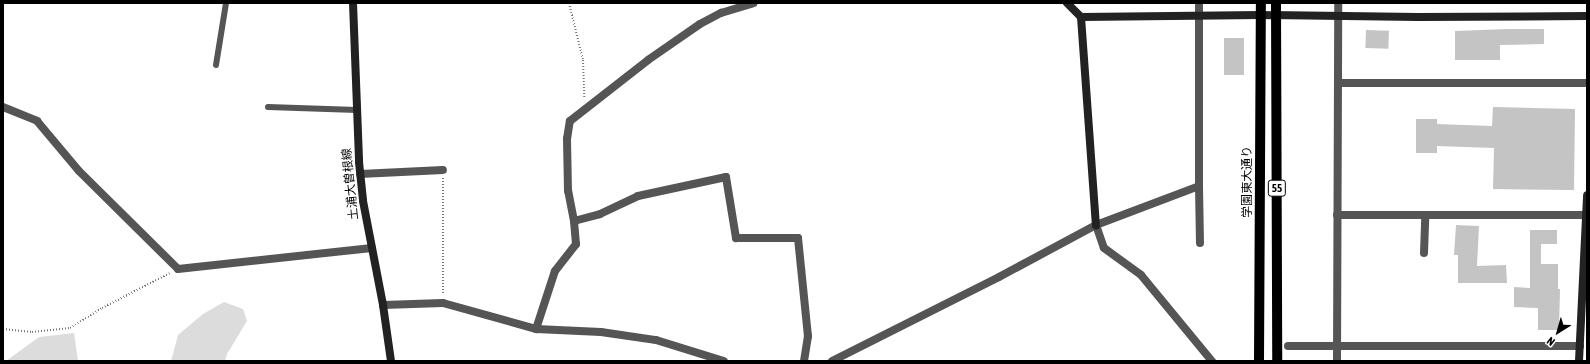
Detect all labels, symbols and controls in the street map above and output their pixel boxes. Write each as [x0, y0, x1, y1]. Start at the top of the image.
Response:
street label: 学園東大通り [1241, 146, 1255, 218]
street label: 土浦大曽根線 [340, 147, 362, 221]
road number: 55 [1267, 179, 1287, 197]
north arrow [1538, 312, 1578, 352]
text: N [1545, 335, 1557, 348]

